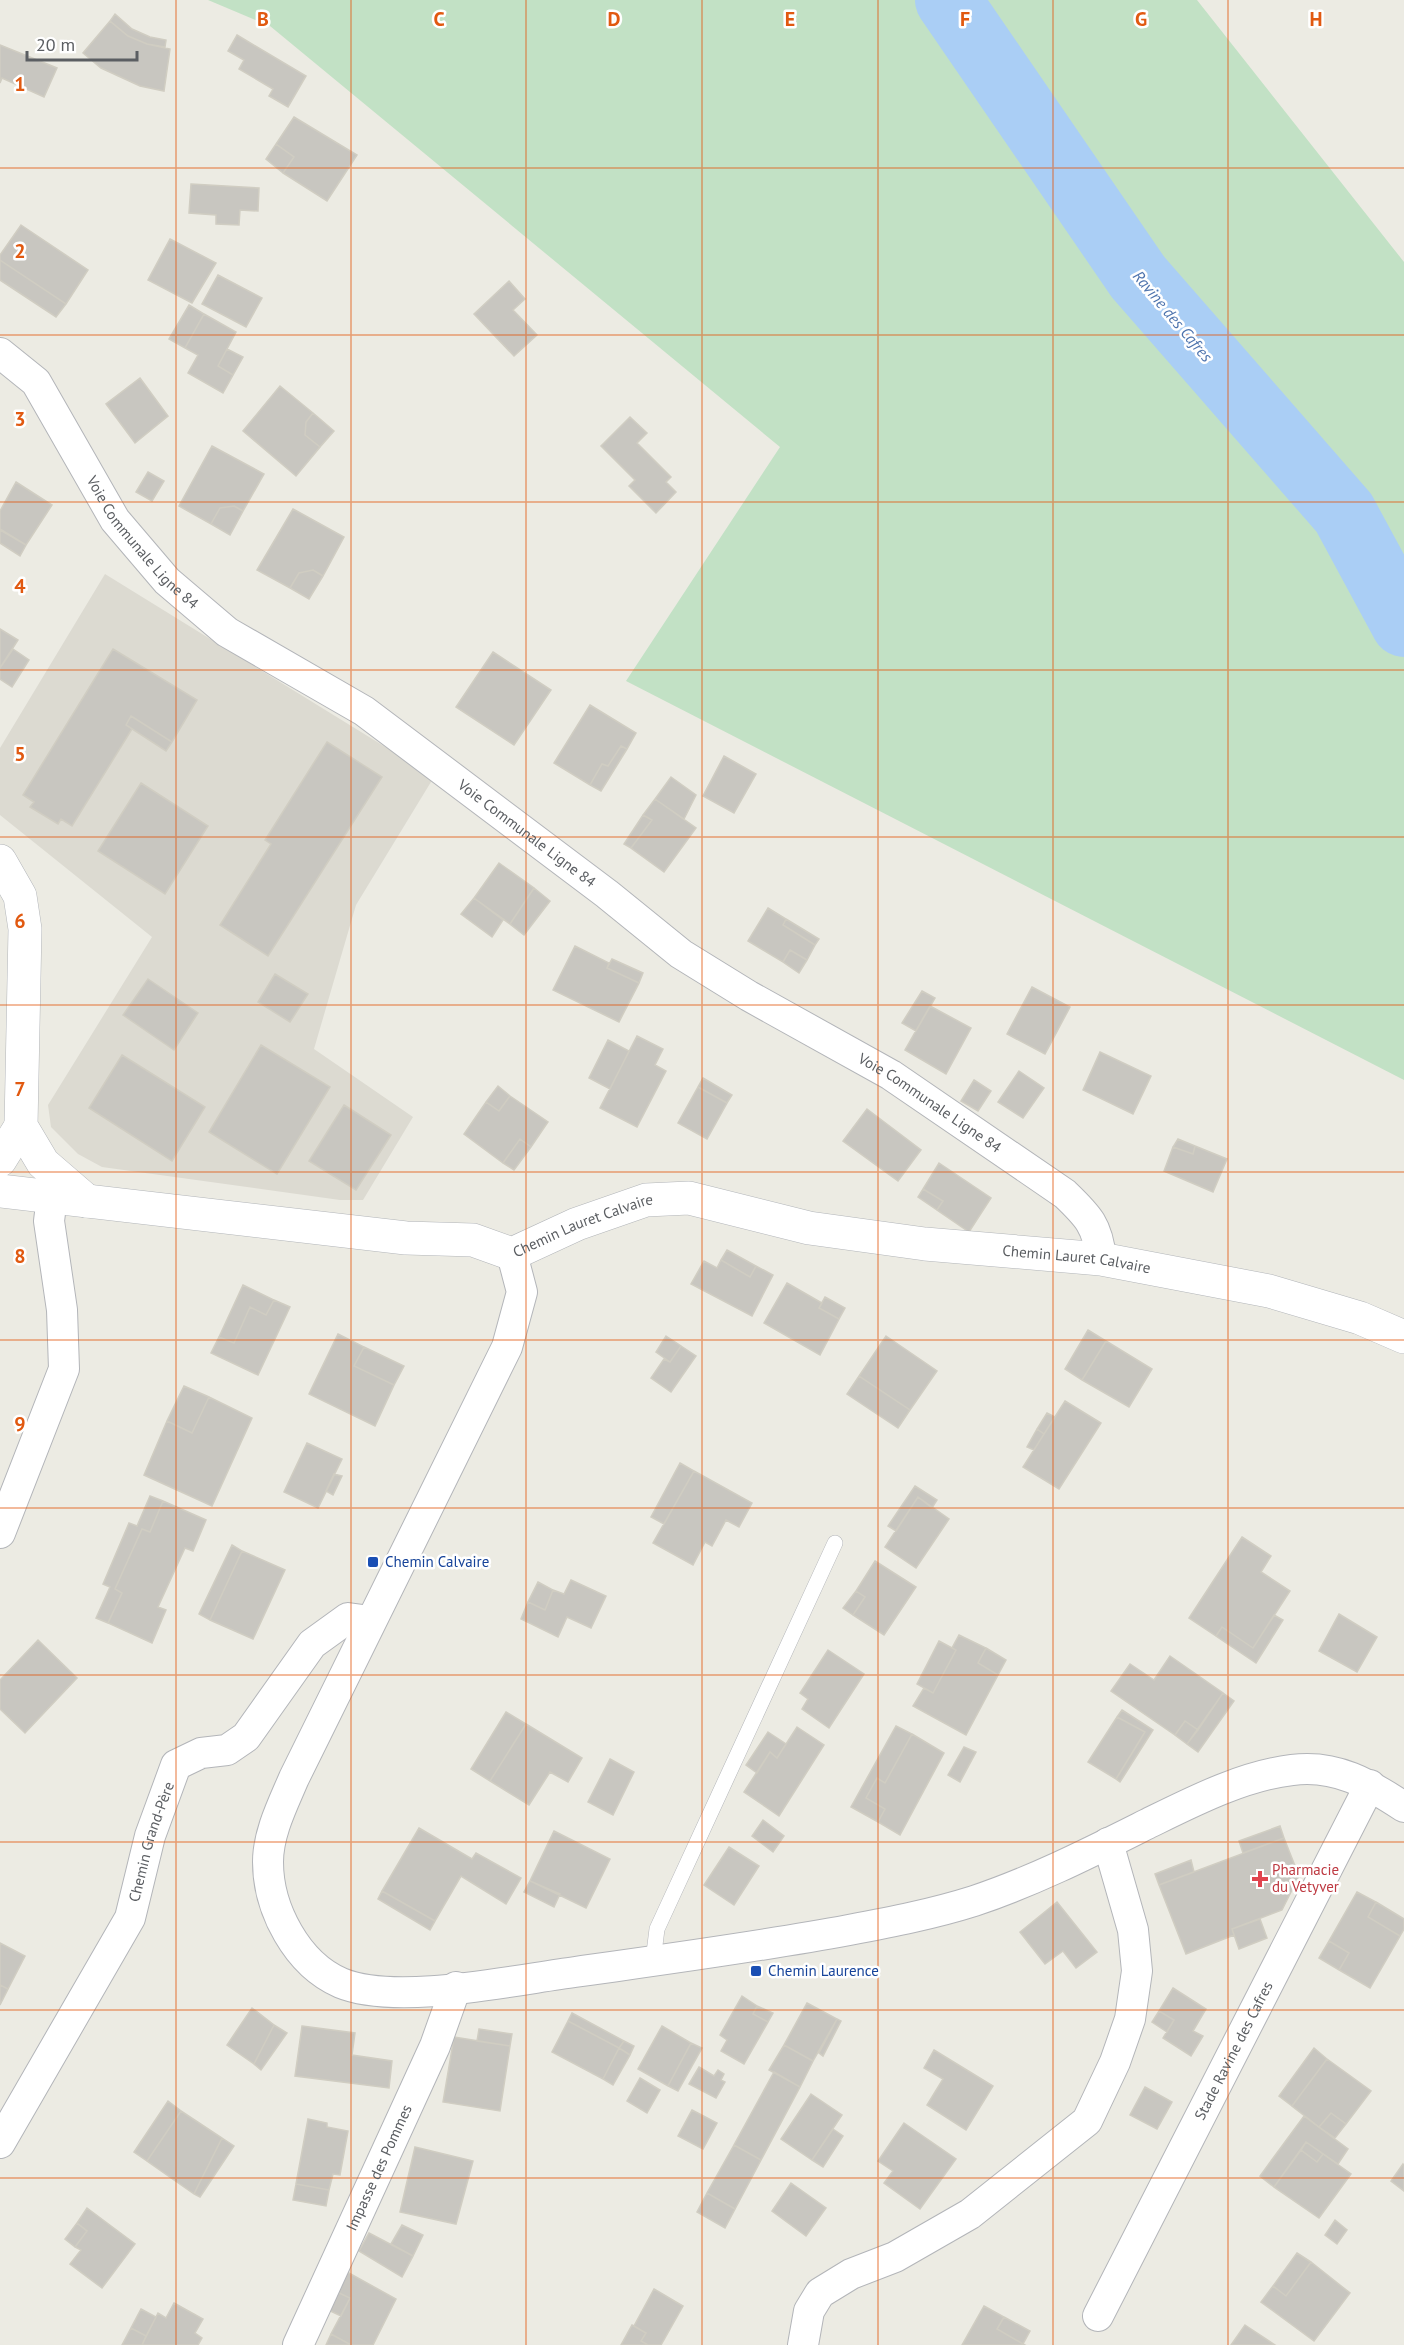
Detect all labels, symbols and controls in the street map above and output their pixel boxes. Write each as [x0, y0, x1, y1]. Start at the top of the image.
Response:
text: B [257, 6, 269, 32]
text: C [433, 6, 445, 32]
text: D [608, 6, 621, 32]
text: E [785, 6, 795, 32]
text: F [960, 6, 970, 32]
text: G [1135, 6, 1147, 32]
text: H [1309, 6, 1323, 32]
scale bar [27, 24, 136, 62]
text: 20 m [36, 33, 75, 56]
text: 1 [14, 71, 26, 97]
text: 2 [14, 238, 26, 264]
water label: Ravine des Cafres [1129, 266, 1217, 366]
text: 3 [14, 406, 26, 432]
street label: Voie Communale Ligne 84 [82, 472, 203, 613]
text: 4 [14, 573, 26, 599]
text: 5 [14, 741, 26, 767]
street label: Voie Communale Ligne 84 [454, 775, 600, 891]
text: 6 [14, 908, 26, 934]
street label: Voie Communale Ligne 84 [854, 1048, 1005, 1157]
text: 7 [14, 1076, 26, 1102]
street label: Chemin Lauret Calvaire [510, 1190, 653, 1261]
street label: Chemin Lauret Calvaire [1002, 1241, 1152, 1277]
text: 8 [14, 1243, 26, 1269]
text: 9 [14, 1411, 26, 1437]
place label: Chemin Calvaire [385, 1552, 489, 1571]
marker: Chemin Calvaire [366, 1555, 380, 1569]
street label: Chemin Grand-Père [124, 1779, 178, 1904]
place label: Pharmacie du Vetyver [1272, 1860, 1339, 1896]
marker: Pharmacie du Vetyver [1253, 1872, 1267, 1886]
place label: Chemin Laurence [768, 1961, 879, 1980]
marker: Chemin Laurence [749, 1964, 763, 1978]
street label: Stade Ravine des Cafres [1190, 1978, 1277, 2123]
street label: Impasse des Pommes [342, 2101, 416, 2234]

